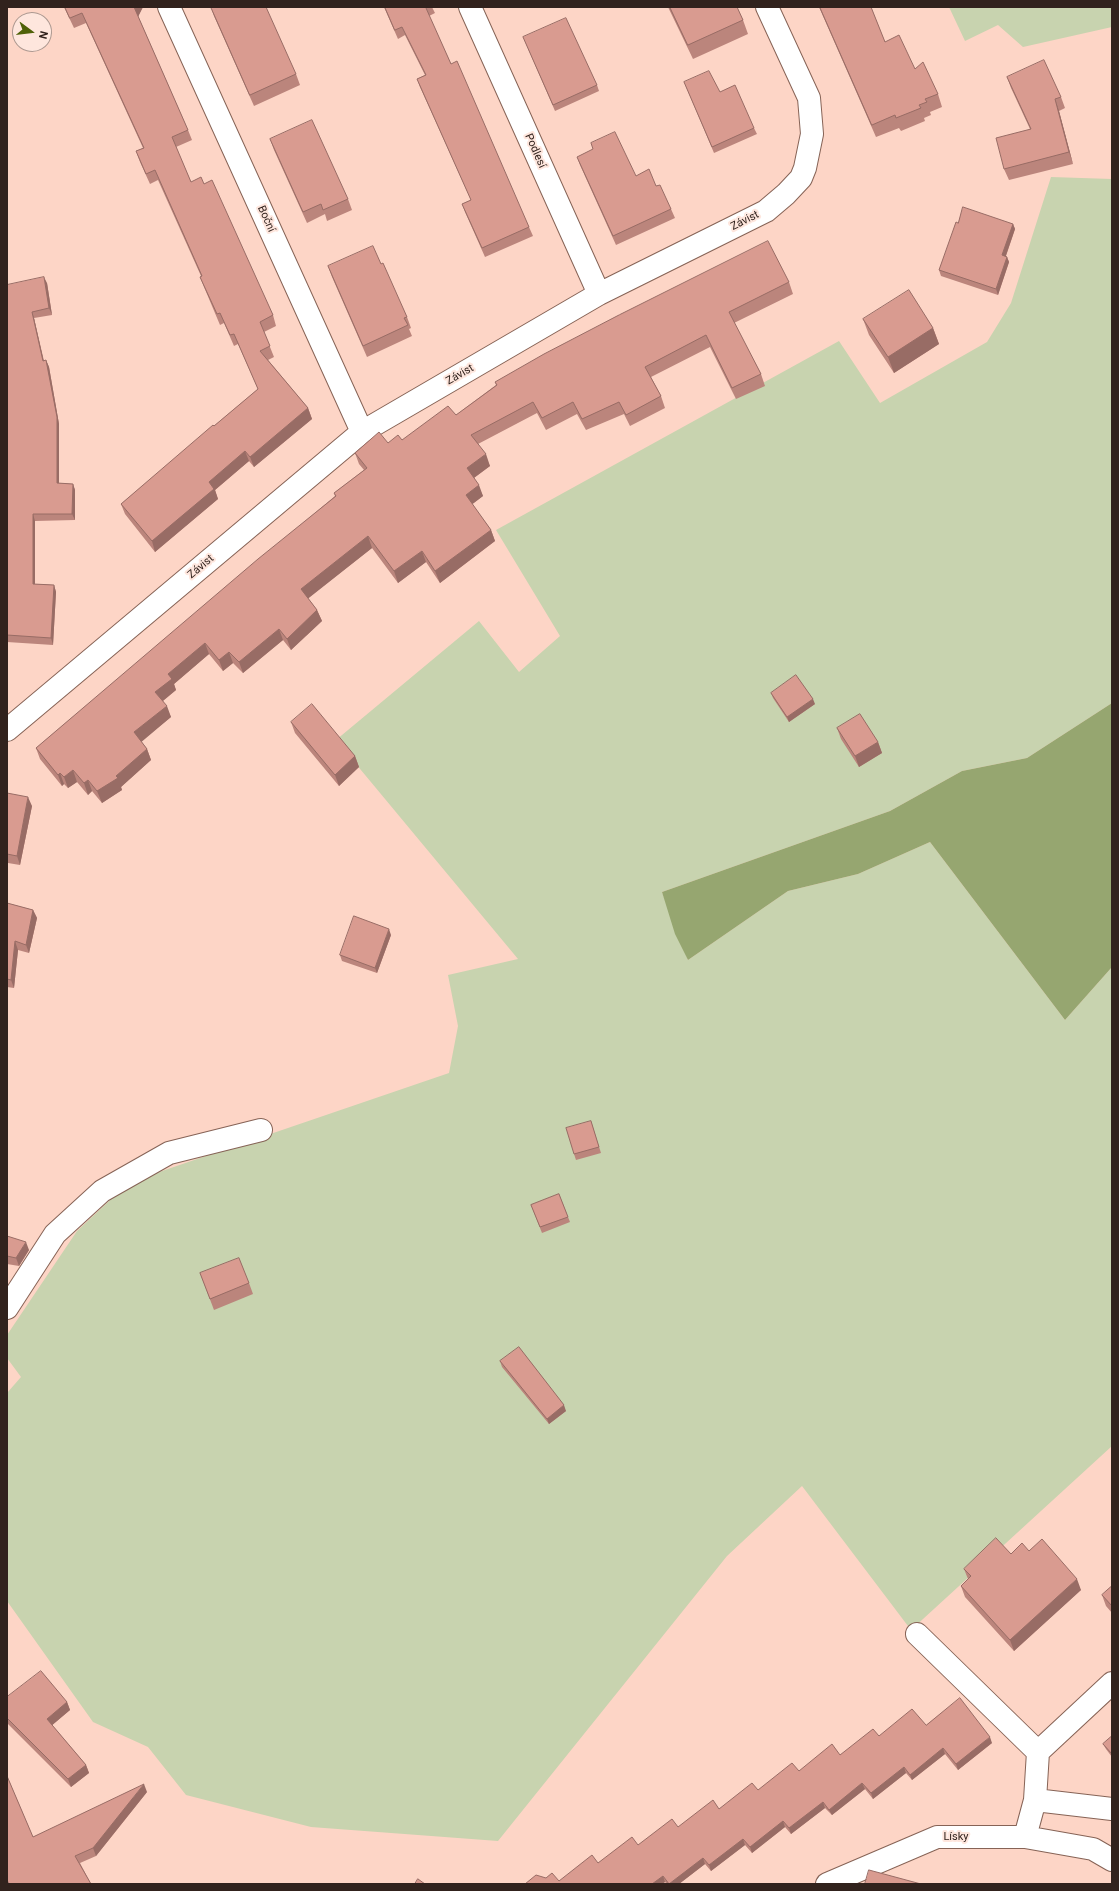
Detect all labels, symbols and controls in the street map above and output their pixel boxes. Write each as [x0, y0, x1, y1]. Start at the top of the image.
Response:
north arrow [12, 12, 52, 52]
text: N [36, 30, 50, 40]
street label: Podlesí [522, 132, 548, 170]
street label: Boční [254, 204, 278, 234]
street label: Závist [729, 208, 761, 234]
street label: Závist [444, 362, 476, 388]
street label: Závist [185, 552, 217, 582]
street label: Lísky [943, 1830, 969, 1844]

